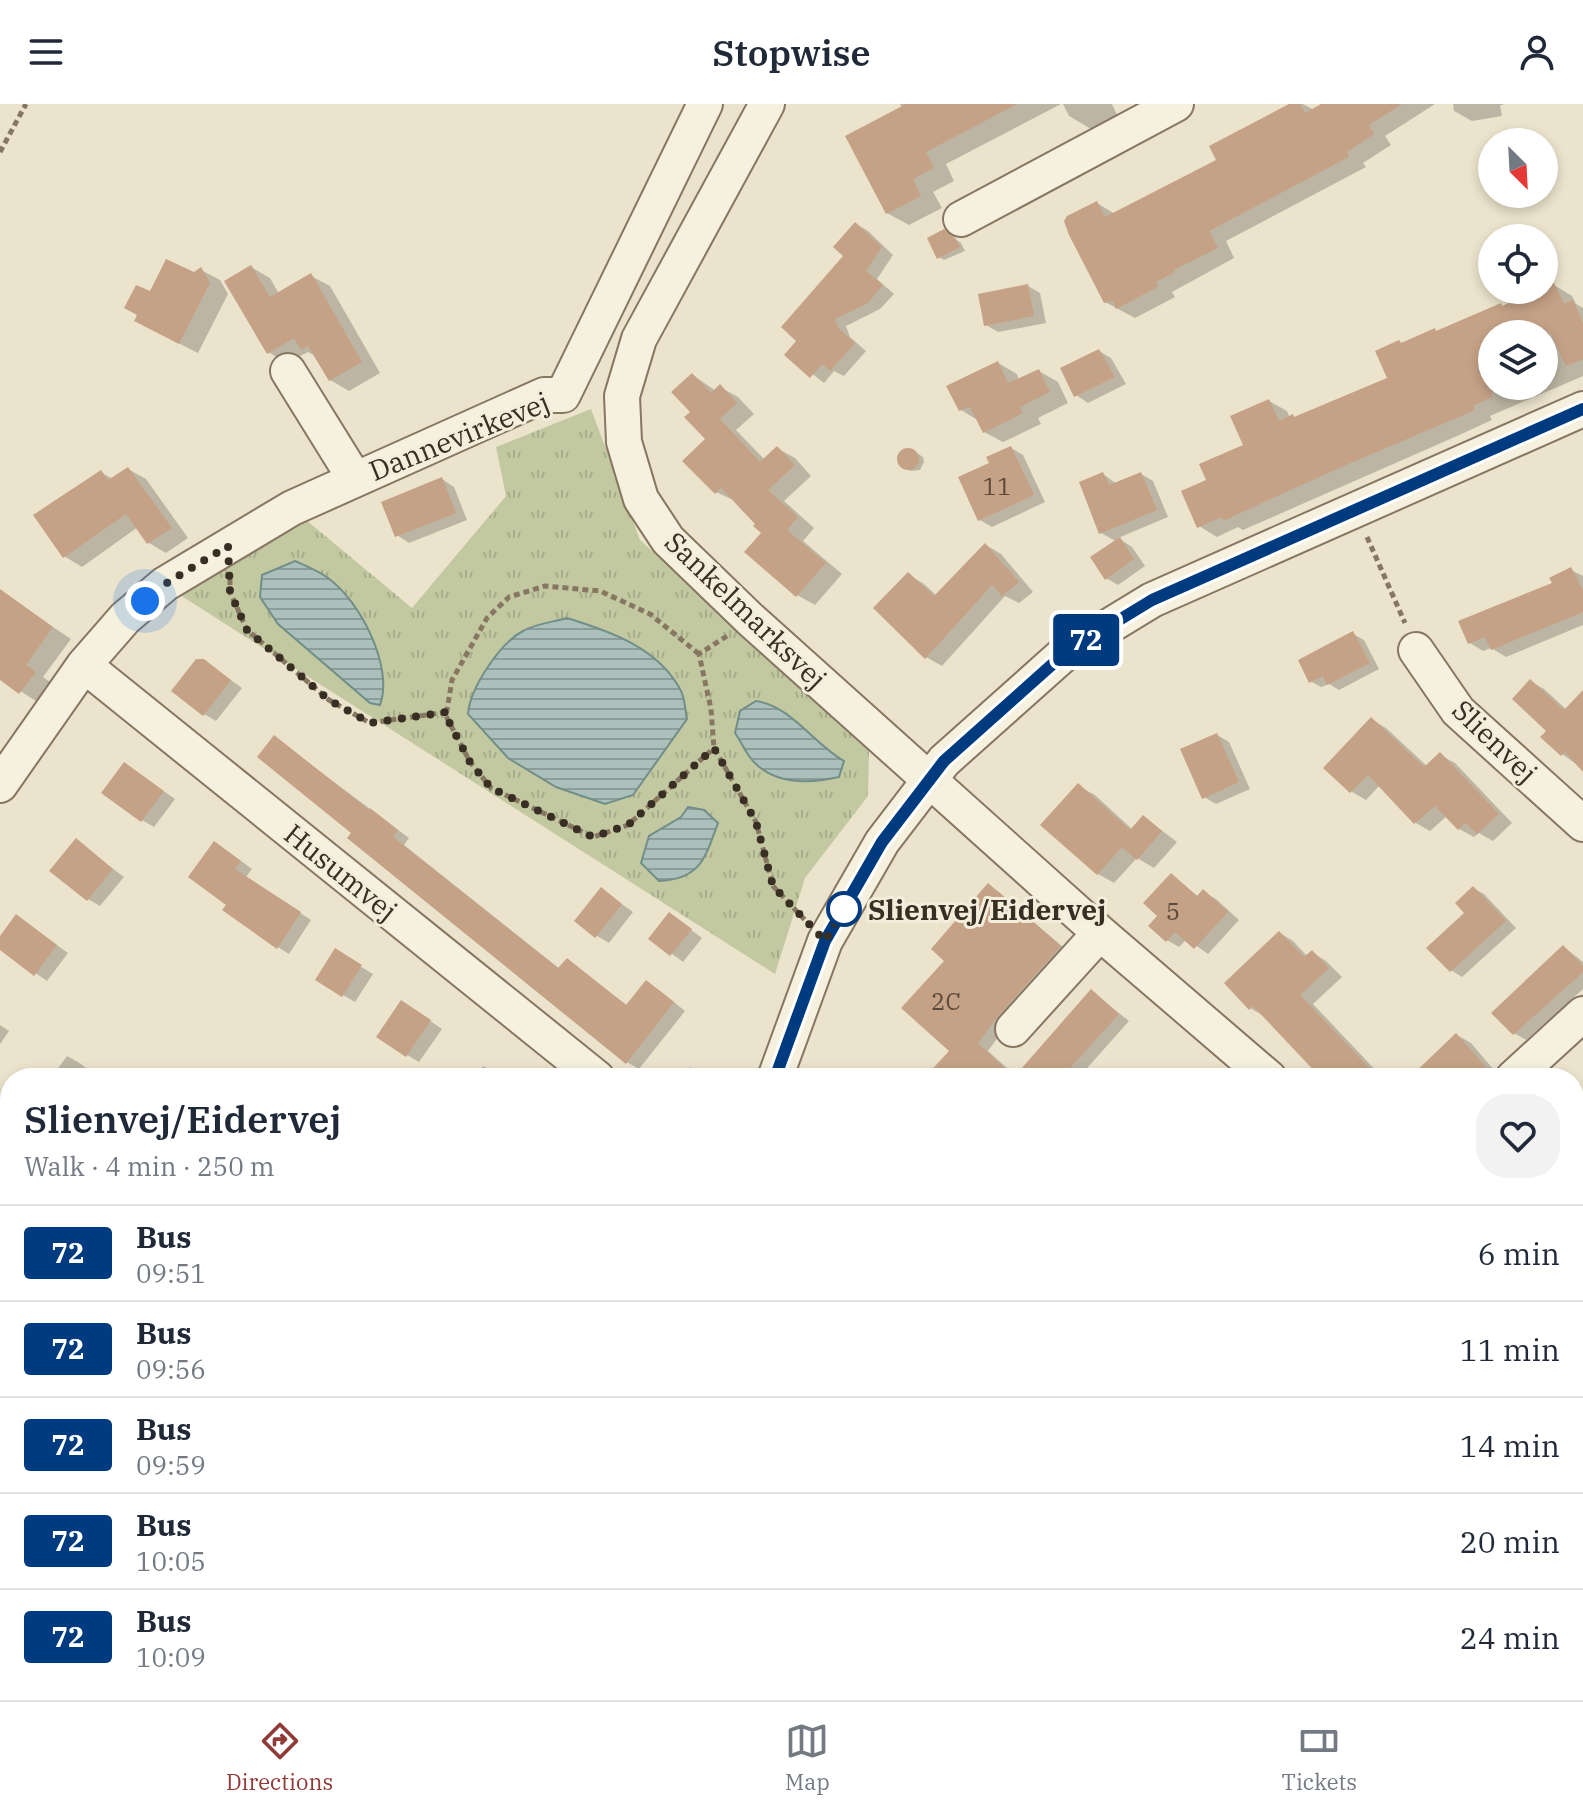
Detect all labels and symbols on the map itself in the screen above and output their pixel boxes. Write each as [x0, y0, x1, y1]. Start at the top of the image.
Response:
north arrow [1478, 128, 1558, 208]
street label: Dannevirkevej [363, 383, 555, 489]
house number: 11 [983, 470, 1011, 502]
street label: Sankelmarksvej [657, 523, 835, 697]
your location [125, 581, 165, 621]
line badge: 72 [1050, 614, 1122, 666]
street label: Slienvej [1445, 691, 1545, 791]
street label: Husumvej [277, 815, 405, 929]
place label: Slienvej/Eidervej [868, 891, 1106, 928]
marker: Slienvej/Eidervej [827, 892, 861, 926]
house number: 5 [1166, 895, 1180, 927]
house number: 2C [931, 985, 961, 1017]

